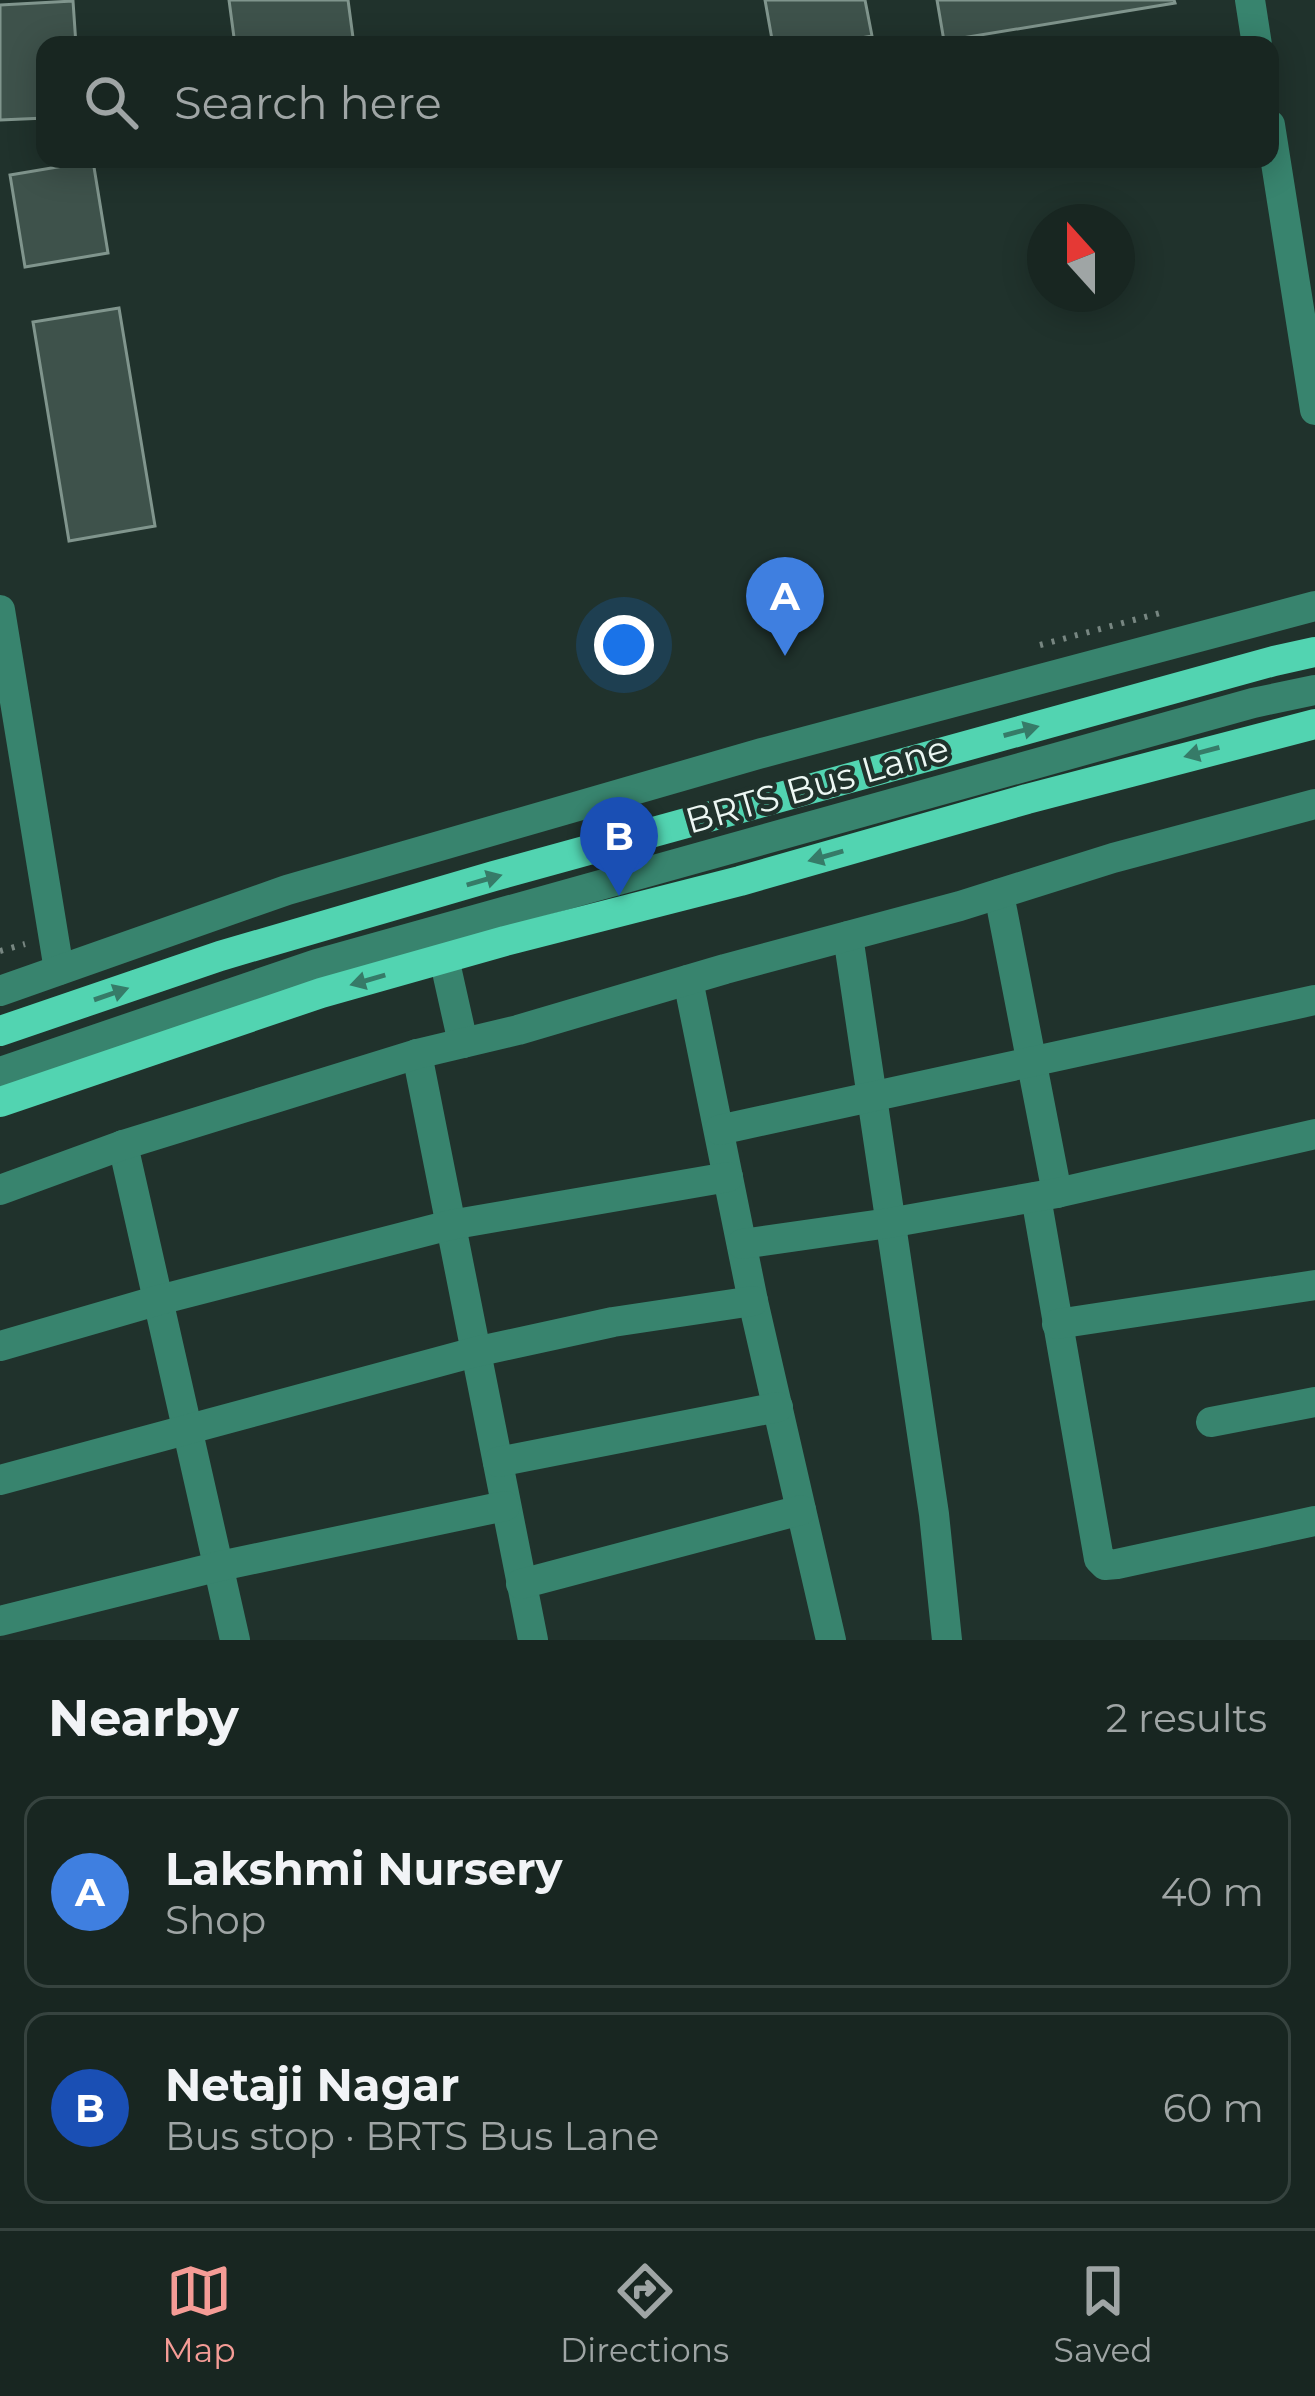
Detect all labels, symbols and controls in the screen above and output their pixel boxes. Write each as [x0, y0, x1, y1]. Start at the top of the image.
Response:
search box [36, 36, 1279, 168]
icon: search [78, 69, 144, 135]
text: Search here [174, 75, 442, 130]
north arrow [1027, 204, 1135, 312]
pin: A [746, 557, 824, 656]
your location [594, 615, 654, 675]
one-way arrow [1003, 720, 1040, 739]
street label: BRTS Bus Lane [680, 725, 954, 843]
one-way arrow [1183, 744, 1220, 763]
pin: B [580, 797, 658, 896]
one-way arrow [807, 848, 844, 867]
one-way arrow [465, 869, 502, 888]
one-way arrow [349, 972, 386, 990]
one-way arrow [93, 983, 130, 1002]
text: Nearby [48, 1687, 239, 1749]
text: 2 results [1106, 1694, 1267, 1742]
text: Lakshmi Nursery [165, 1841, 563, 1896]
text: A [75, 1868, 105, 1916]
text: 40 m [1161, 1868, 1264, 1916]
text: Shop [165, 1896, 266, 1944]
text: Netaji Nagar [165, 2057, 459, 2112]
text: B [75, 2084, 105, 2132]
text: 60 m [1163, 2084, 1264, 2132]
text: Bus stop · BRTS Bus Lane [165, 2112, 659, 2160]
tab: Map [162, 2258, 236, 2370]
tab: Directions [560, 2258, 729, 2370]
tab: Saved [1054, 2258, 1153, 2370]

